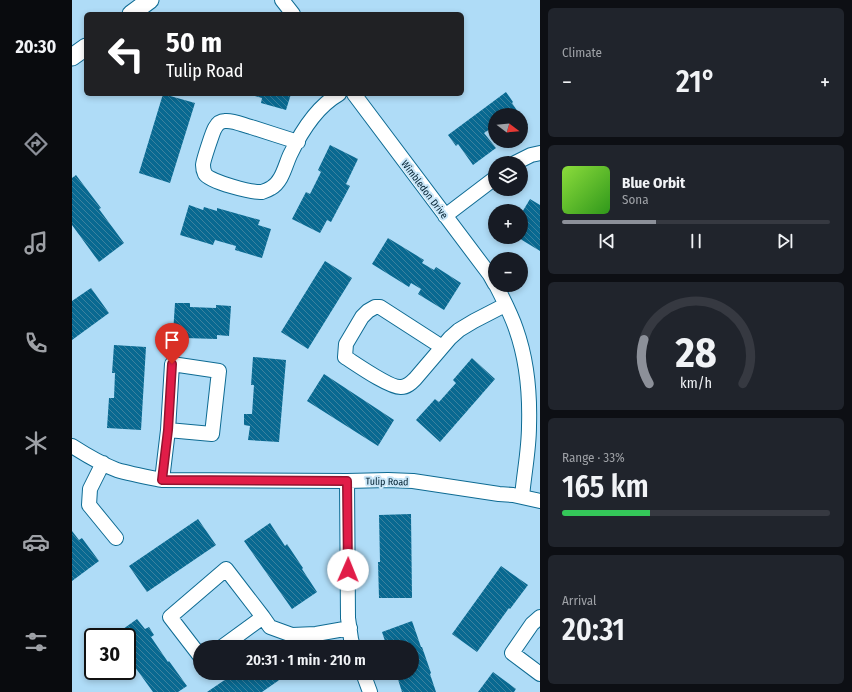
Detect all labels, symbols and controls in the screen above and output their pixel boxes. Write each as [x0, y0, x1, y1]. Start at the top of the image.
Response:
text: 50 m [166, 26, 222, 59]
icon: left [100, 28, 152, 80]
text: 20:30 [16, 36, 56, 58]
text: Climate [562, 45, 602, 60]
text: Tulip Road [166, 60, 243, 82]
text: 21° [676, 64, 716, 100]
text: − [562, 69, 572, 96]
text: + [820, 69, 830, 96]
north arrow [488, 108, 528, 148]
map controls [488, 108, 528, 292]
icon: directions [22, 130, 50, 158]
button: layers [488, 156, 528, 196]
street label: Wimbledon Drive [398, 158, 450, 221]
text: Blue Orbit [622, 174, 685, 192]
text: Sona [622, 192, 649, 207]
button: + [488, 204, 528, 244]
icon: music [22, 229, 50, 257]
icon: previous [596, 230, 618, 252]
icon: pause [685, 230, 707, 252]
icon: next [774, 230, 796, 252]
button: − [488, 252, 528, 292]
pin [155, 323, 189, 364]
text: 28 [674, 328, 717, 378]
icon: phone [22, 329, 50, 357]
icon: arrive [161, 329, 183, 351]
text: km/h [680, 375, 712, 392]
icon: climate [22, 429, 50, 457]
text: Range · 33% [562, 450, 625, 465]
text: 165 km [562, 469, 649, 505]
street label: Tulip Road [365, 476, 409, 488]
icon: car [22, 528, 50, 556]
position arrow [327, 549, 369, 591]
text: Arrival [562, 593, 596, 608]
text: 20:31 [562, 612, 625, 648]
icon: filters [22, 628, 50, 656]
speed limit sign: 30 [84, 628, 136, 680]
text: 20:31 · 1 min · 210 m [246, 651, 366, 669]

